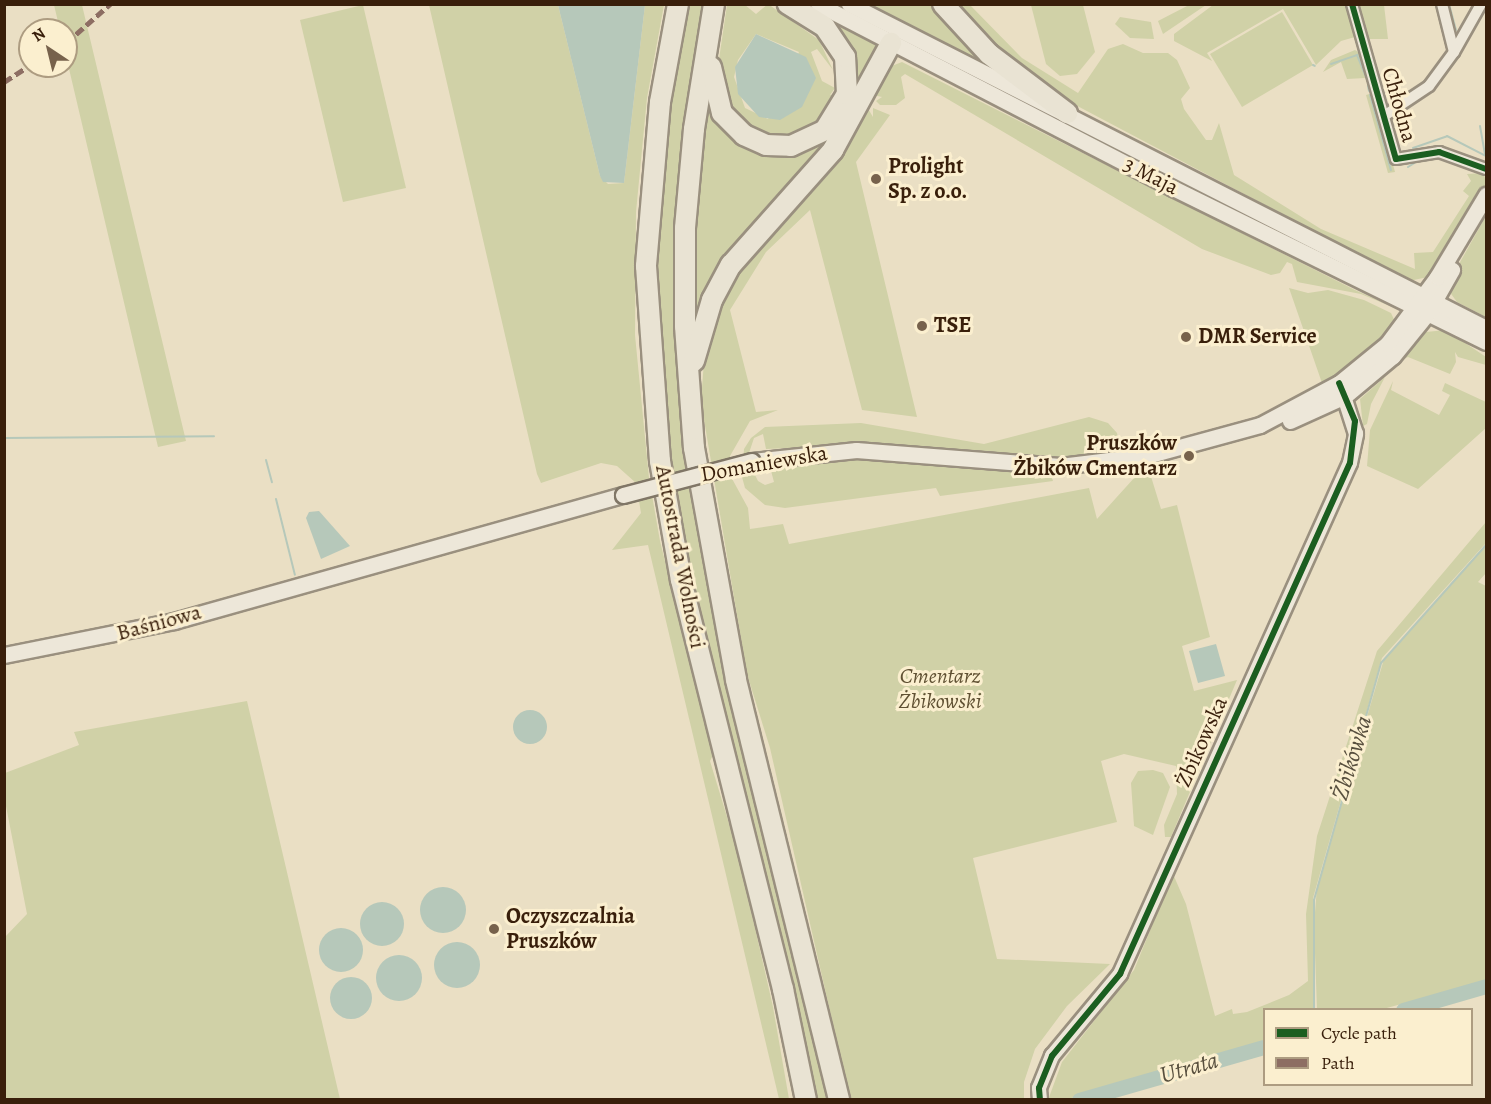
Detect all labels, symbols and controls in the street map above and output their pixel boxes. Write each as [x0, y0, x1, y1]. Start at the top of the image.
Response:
north arrow [18, 18, 78, 78]
text: N [28, 23, 50, 47]
street label: Chłodna [1376, 65, 1422, 145]
street label: 3 Maja [1119, 151, 1183, 201]
place label: Prolight Sp. z o.o. [888, 153, 968, 204]
marker: Prolight Sp. z o.o. [869, 172, 883, 186]
place label: TSE [934, 313, 971, 339]
marker: TSE [915, 319, 929, 333]
place label: DMR Service [1198, 324, 1317, 350]
marker: DMR Service [1179, 330, 1193, 344]
place label: Pruszków Żbików Cmentarz [1013, 430, 1177, 482]
street label: Domaniewska [699, 440, 829, 488]
marker: Pruszków Żbików Cmentarz [1182, 449, 1196, 463]
street label: Autostrada Wolności [649, 463, 711, 651]
street label: Baśniowa [114, 599, 204, 647]
park label: Cmentarz Żbikowski [899, 663, 981, 714]
street label: Żbikowska [1170, 693, 1234, 791]
water label: Żbikówka [1326, 712, 1378, 804]
place label: Oczyszczalnia Pruszków [506, 903, 635, 954]
marker: Oczyszczalnia Pruszków [487, 922, 501, 936]
legend [1263, 1008, 1473, 1086]
text: Cycle path [1321, 1021, 1397, 1045]
water label: Utrata [1157, 1046, 1221, 1090]
text: Path [1321, 1051, 1355, 1075]

